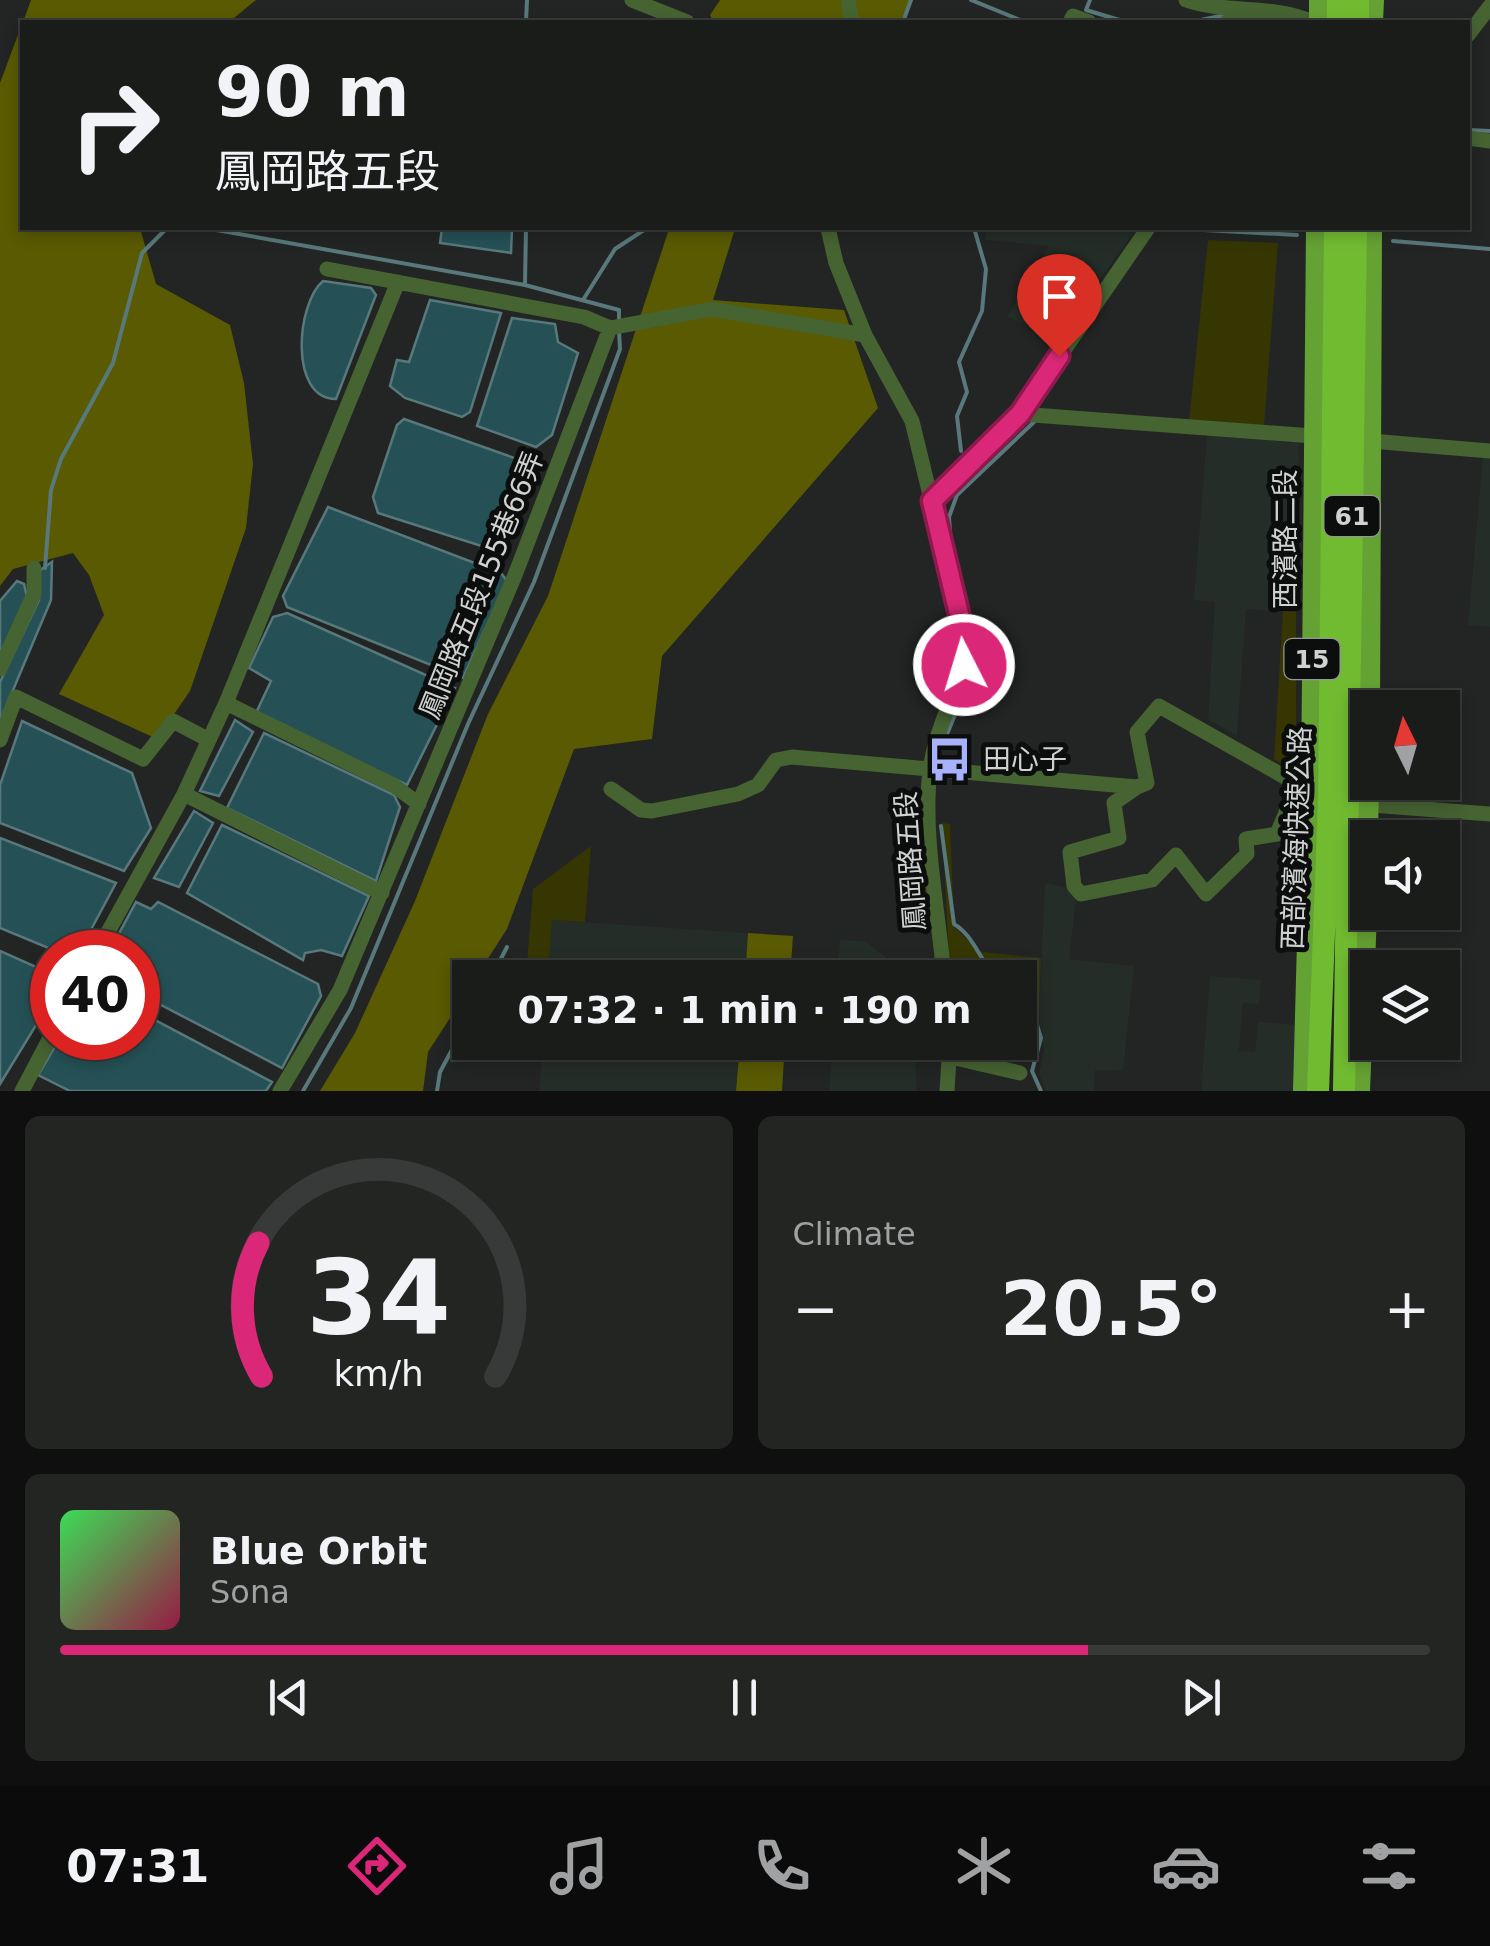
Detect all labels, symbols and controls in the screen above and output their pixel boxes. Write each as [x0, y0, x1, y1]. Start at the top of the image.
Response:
text: 90 m [215, 51, 410, 133]
icon: right [50, 60, 180, 190]
text: 鳳岡路五段 [215, 145, 440, 198]
pin [1017, 254, 1102, 357]
icon: arrive [1032, 269, 1087, 324]
street label: 鳳岡路五段155巷66弄 [413, 447, 550, 724]
street label: 西濱路二段 [1269, 469, 1302, 609]
road number: 61 [1324, 496, 1380, 536]
position arrow [912, 613, 1016, 717]
road number: 15 [1284, 639, 1340, 679]
north arrow [1350, 690, 1460, 800]
map controls [1350, 690, 1460, 1060]
street label: 西部濱海快速公路 [1276, 726, 1317, 951]
bus stop icon: 田心子 [926, 735, 974, 783]
place label: 田心子 [983, 743, 1067, 776]
street label: 鳳岡路五段 [889, 790, 932, 932]
button: sound [1350, 820, 1460, 930]
speed limit sign: 40 [30, 930, 160, 1060]
button: layers [1350, 950, 1460, 1060]
text: 07:32 · 1 min · 190 m [517, 988, 972, 1032]
text: Climate [793, 1215, 916, 1253]
text: 34 [306, 1237, 451, 1359]
text: 20.5° [1000, 1265, 1223, 1353]
text: − [793, 1277, 839, 1341]
text: + [1384, 1277, 1430, 1341]
text: km/h [334, 1353, 424, 1394]
text: Blue Orbit [210, 1529, 427, 1573]
text: Sona [210, 1573, 290, 1611]
icon: previous [261, 1670, 316, 1725]
icon: pause [717, 1670, 772, 1725]
icon: next [1174, 1670, 1229, 1725]
icon: directions [342, 1831, 412, 1901]
icon: music [544, 1831, 614, 1901]
icon: phone [747, 1831, 817, 1901]
icon: climate [949, 1831, 1019, 1901]
icon: car [1151, 1831, 1221, 1901]
icon: filters [1354, 1831, 1424, 1901]
text: 07:31 [66, 1840, 209, 1893]

